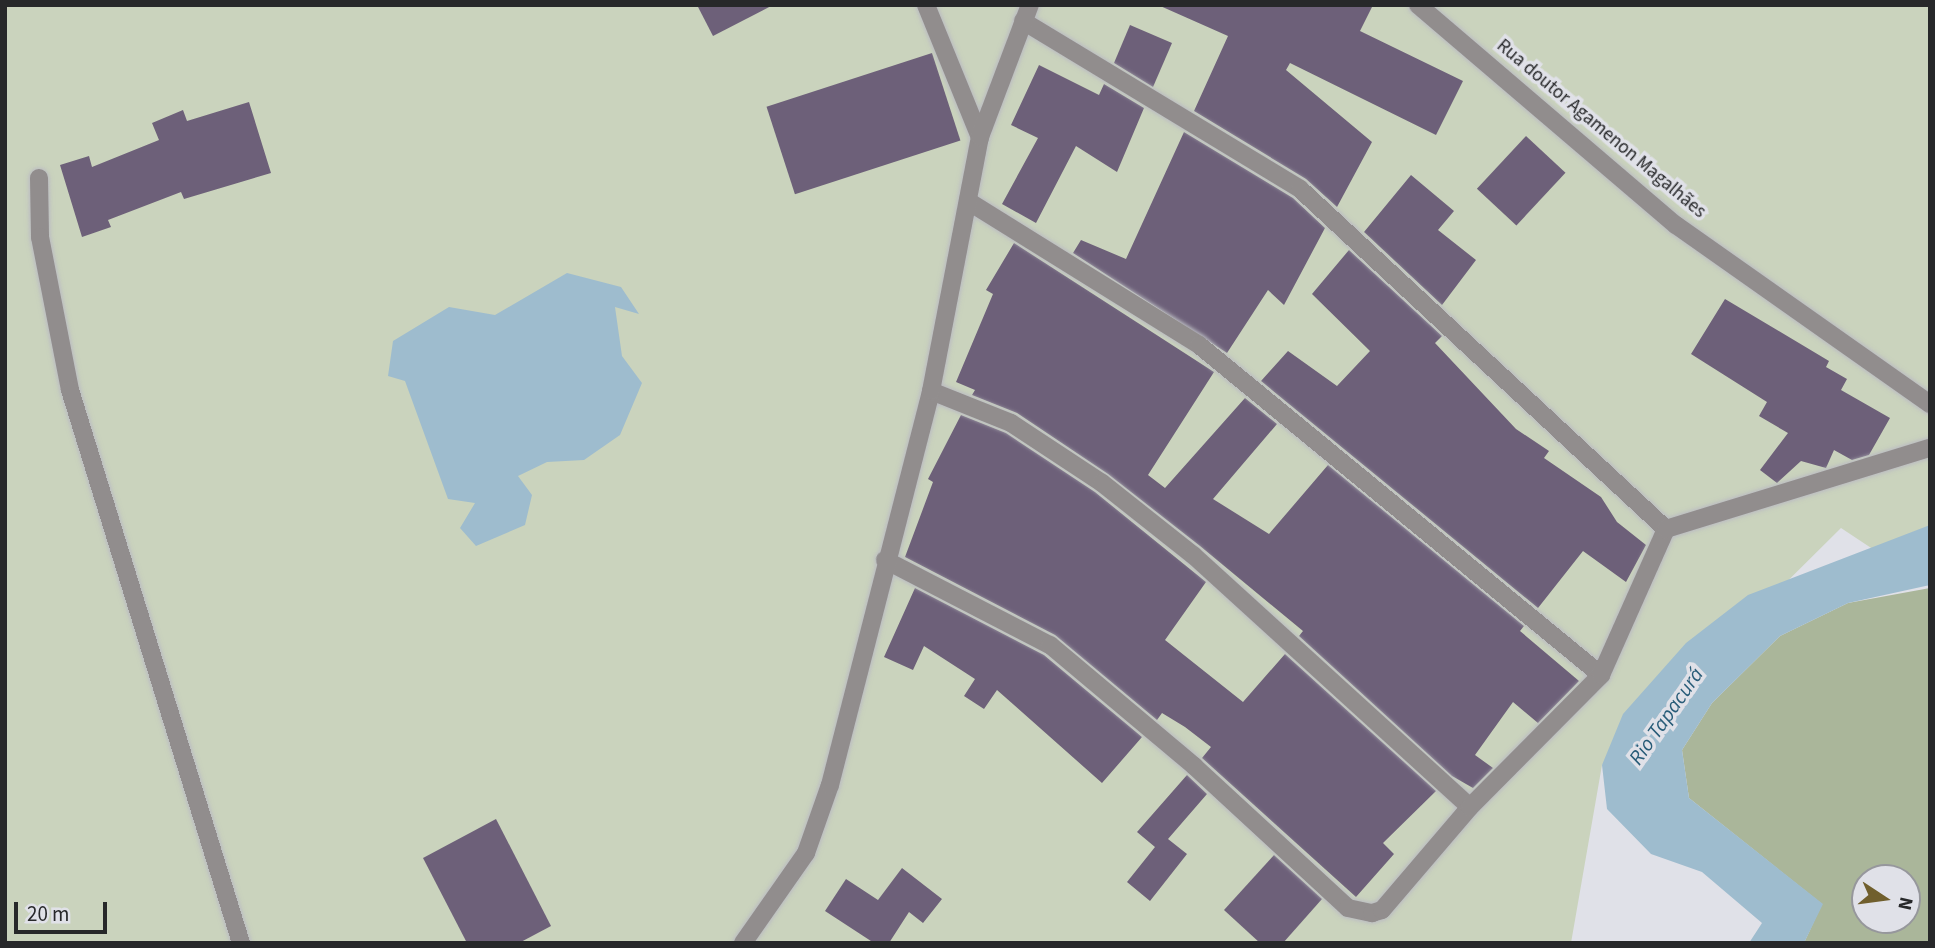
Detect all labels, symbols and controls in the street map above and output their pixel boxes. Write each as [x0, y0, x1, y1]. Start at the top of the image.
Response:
street label: Rua doutor Agamenon Magalhães [1492, 35, 1710, 223]
water label: Rio Tapacurá [1623, 663, 1709, 769]
north arrow [1851, 864, 1921, 934]
scale bar [18, 888, 110, 932]
text: N [1890, 894, 1920, 913]
text: 20 m [27, 899, 69, 929]

